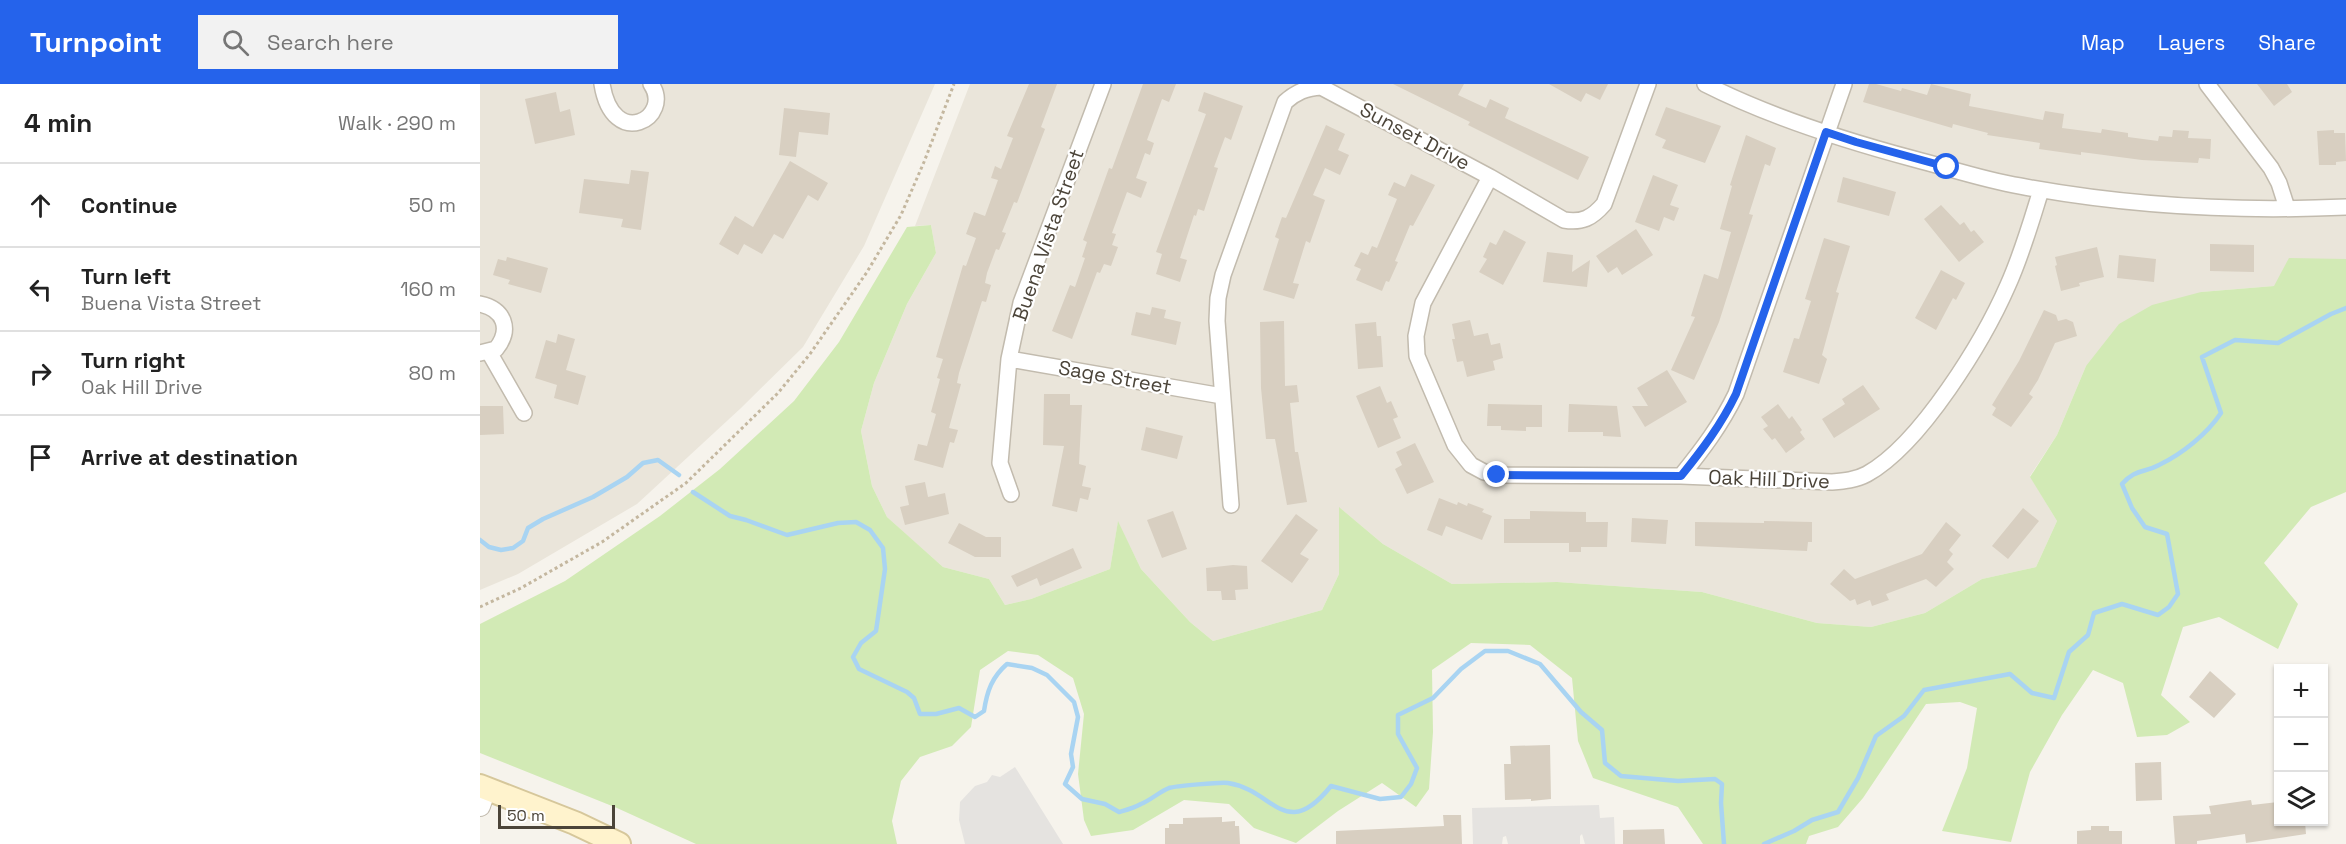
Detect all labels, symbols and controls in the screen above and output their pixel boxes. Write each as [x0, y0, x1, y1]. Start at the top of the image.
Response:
search box [198, 15, 618, 69]
text: Turnpoint [30, 24, 162, 60]
icon: search [219, 26, 252, 59]
text: Search here [267, 28, 394, 56]
text: Map [2081, 29, 2125, 56]
text: Layers [2158, 29, 2225, 56]
text: Share [2258, 29, 2316, 56]
street label: Sunset Drive [1355, 96, 1475, 176]
text: 4 min [24, 106, 92, 140]
text: Walk · 290 m [338, 110, 456, 136]
street label: Buena Vista Street [1006, 145, 1090, 325]
route start [1933, 153, 1959, 179]
icon: ahead [24, 189, 57, 222]
text: Continue [81, 191, 177, 219]
text: 50 m [409, 192, 456, 218]
text: Turn left [81, 262, 171, 290]
icon: left [24, 273, 57, 306]
text: 160 m [400, 276, 456, 302]
text: Buena Vista Street [81, 290, 261, 316]
text: Turn right [81, 346, 186, 374]
street label: Sage Street [1056, 354, 1174, 400]
icon: right [24, 357, 57, 390]
text: 80 m [408, 360, 456, 386]
text: Oak Hill Drive [81, 374, 203, 400]
icon: arrive [24, 441, 57, 474]
text: Arrive at destination [81, 443, 298, 471]
route end [1483, 461, 1509, 487]
street label: Oak Hill Drive [1708, 464, 1830, 494]
map controls [2274, 664, 2328, 826]
button: + [2274, 664, 2328, 718]
button: − [2274, 718, 2328, 772]
button: layers [2274, 772, 2328, 826]
scale bar [498, 802, 615, 830]
text: 50 m [507, 805, 545, 826]

